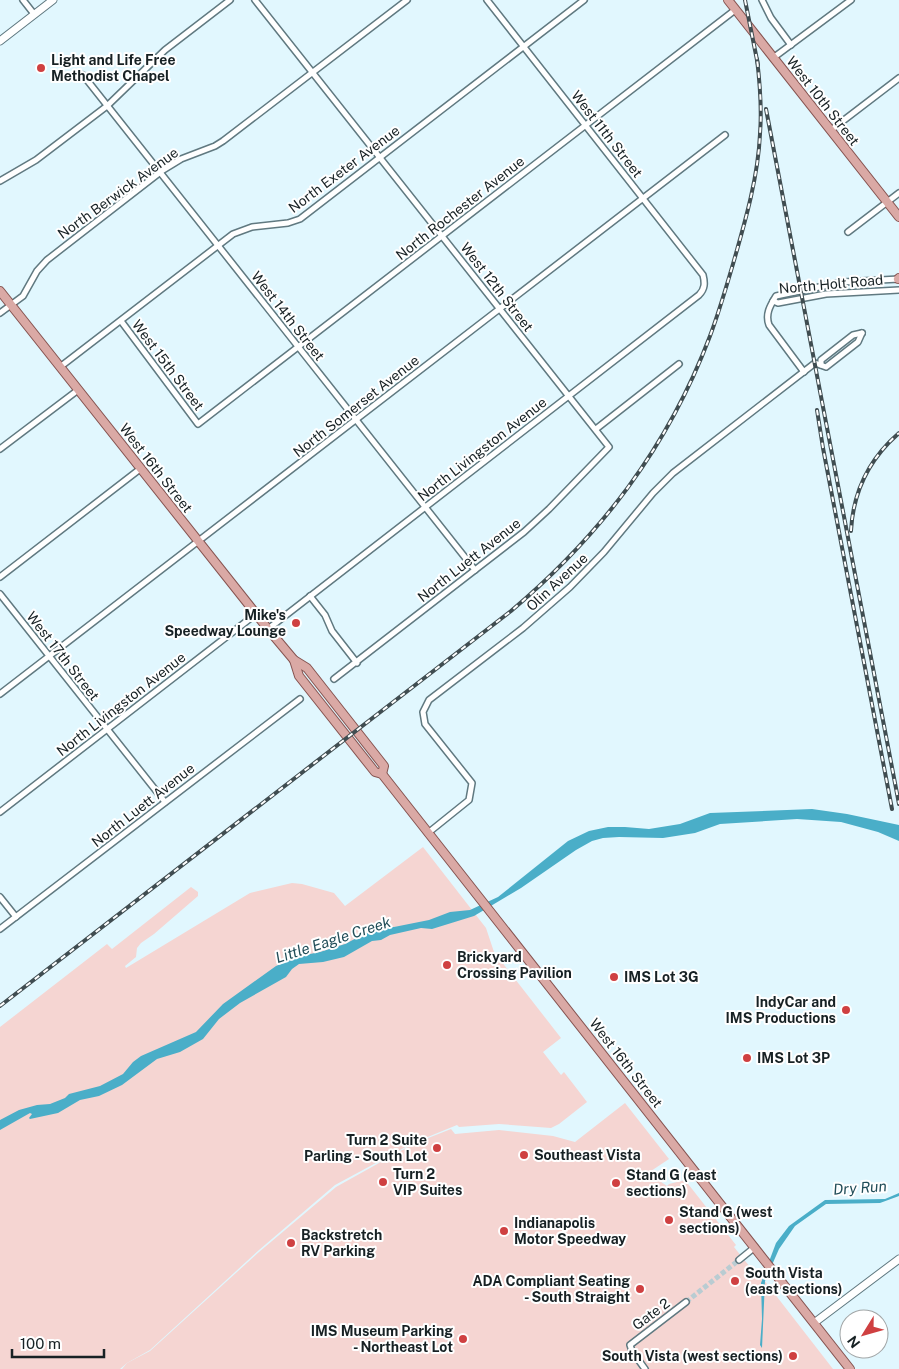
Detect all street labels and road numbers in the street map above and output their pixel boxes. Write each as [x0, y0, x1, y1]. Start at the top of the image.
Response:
street label: West 10th Street [783, 53, 863, 149]
street label: West 11th Street [568, 87, 646, 181]
street label: North Exeter Avenue [285, 122, 403, 216]
street label: North Berwick Avenue [55, 144, 181, 242]
street label: North Rochester Avenue [393, 153, 527, 263]
street label: West 12th Street [457, 239, 537, 335]
street label: West 14th Street [248, 268, 328, 364]
street label: North Holt Road [778, 271, 884, 297]
street label: West 15th Street [129, 317, 207, 413]
street label: North Somerset Avenue [290, 352, 422, 460]
street label: North Livingston Avenue [414, 394, 550, 504]
street label: West 16th Street [116, 420, 196, 516]
street label: North Luett Avenue [414, 515, 524, 605]
street label: Olin Avenue [523, 550, 591, 614]
street label: West 17th Street [23, 608, 103, 704]
street label: North Livingston Avenue [53, 649, 189, 759]
street label: North Luett Avenue [88, 760, 198, 850]
street label: West 16th Street [586, 1015, 666, 1111]
street label: Gate 2 [629, 1295, 673, 1333]

